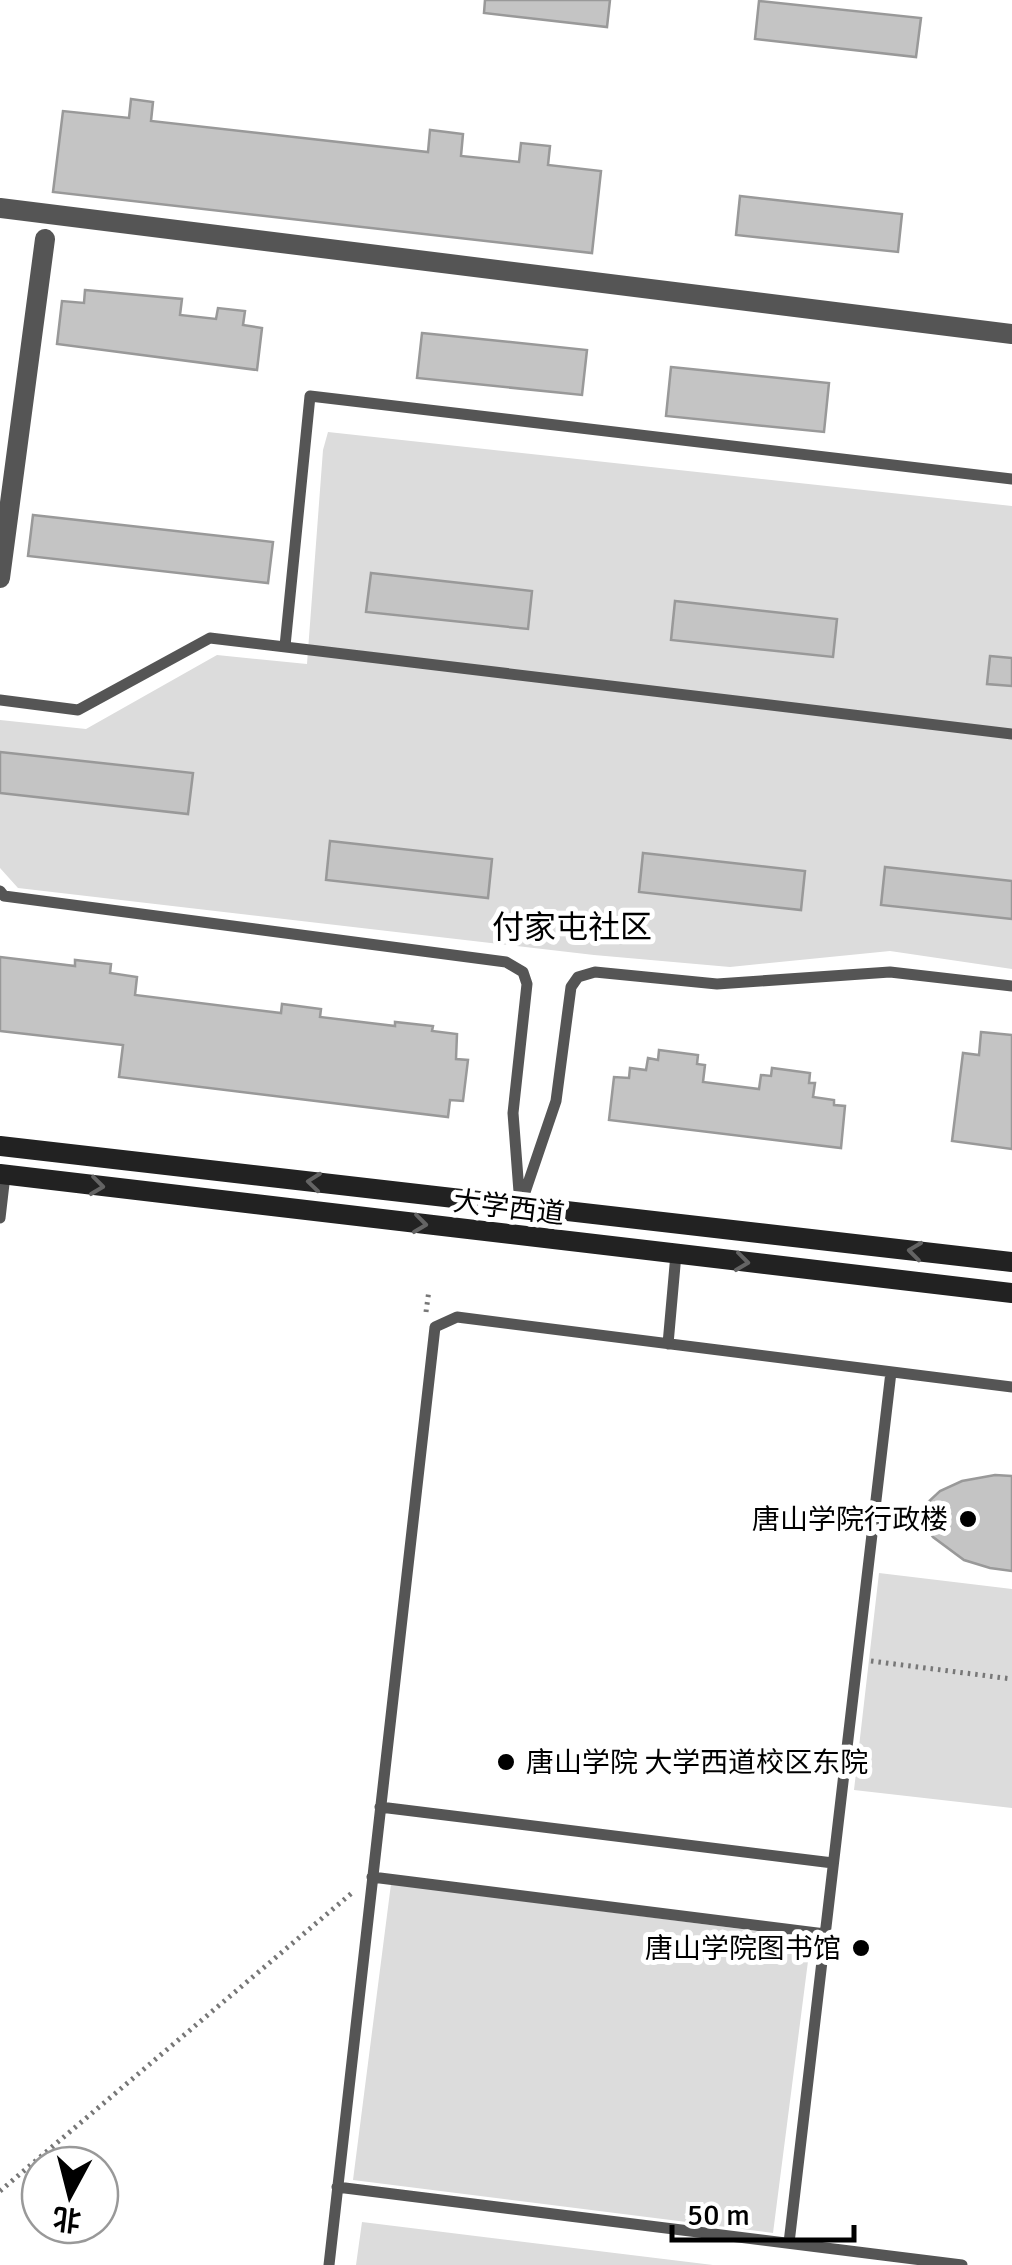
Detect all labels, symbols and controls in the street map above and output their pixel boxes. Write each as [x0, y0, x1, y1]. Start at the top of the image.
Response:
district label: 付家屯社区 [492, 908, 652, 947]
one-way arrow [306, 1172, 322, 1193]
one-way arrow [89, 1175, 105, 1196]
street label: 大学西道 [451, 1184, 567, 1232]
one-way arrow [412, 1213, 428, 1234]
one-way arrow [907, 1241, 923, 1262]
one-way arrow [735, 1251, 751, 1272]
place label: 唐山学院行政楼 [752, 1503, 948, 1537]
marker: 唐山学院行政楼 [957, 1508, 979, 1530]
place label: 唐山学院 大学西道校区东院 [526, 1746, 868, 1780]
marker: 唐山学院 大学西道校区东院 [495, 1751, 517, 1773]
place label: 唐山学院图书馆 [645, 1932, 841, 1966]
marker: 唐山学院图书馆 [850, 1937, 872, 1959]
north arrow [20, 2145, 120, 2245]
scale bar [672, 2180, 854, 2242]
text: 50 m [687, 2197, 750, 2234]
text: 北 [51, 2200, 83, 2237]

